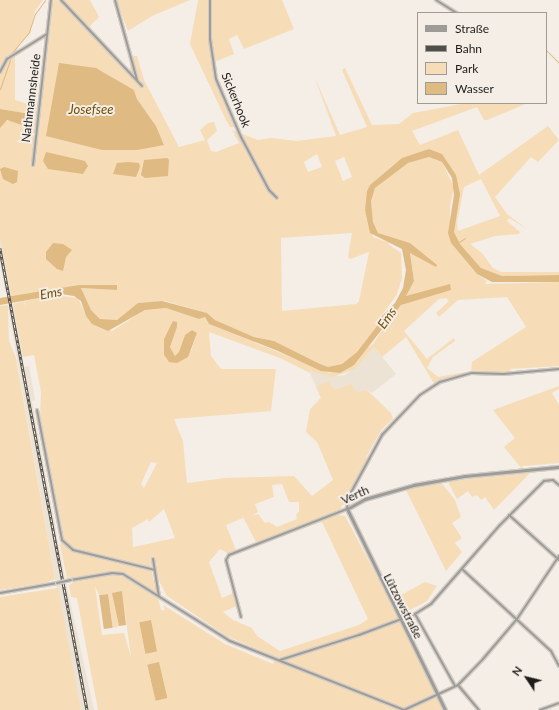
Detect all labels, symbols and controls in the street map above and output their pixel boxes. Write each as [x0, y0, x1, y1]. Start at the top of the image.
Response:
legend [417, 12, 547, 104]
text: Straße [455, 21, 489, 36]
text: Bahn [455, 41, 482, 56]
street label: Nathmannsheide [18, 53, 44, 143]
text: Park [455, 61, 478, 76]
street label: Sickerhook [218, 70, 254, 130]
text: Wasser [455, 81, 494, 96]
water label: Josefsee [69, 101, 113, 117]
water label: Ems [39, 283, 63, 303]
water label: Ems [374, 304, 400, 332]
street label: Verth [339, 483, 371, 507]
street label: Lützowstraße [380, 571, 426, 641]
north arrow [507, 658, 547, 698]
text: N [509, 664, 525, 678]

